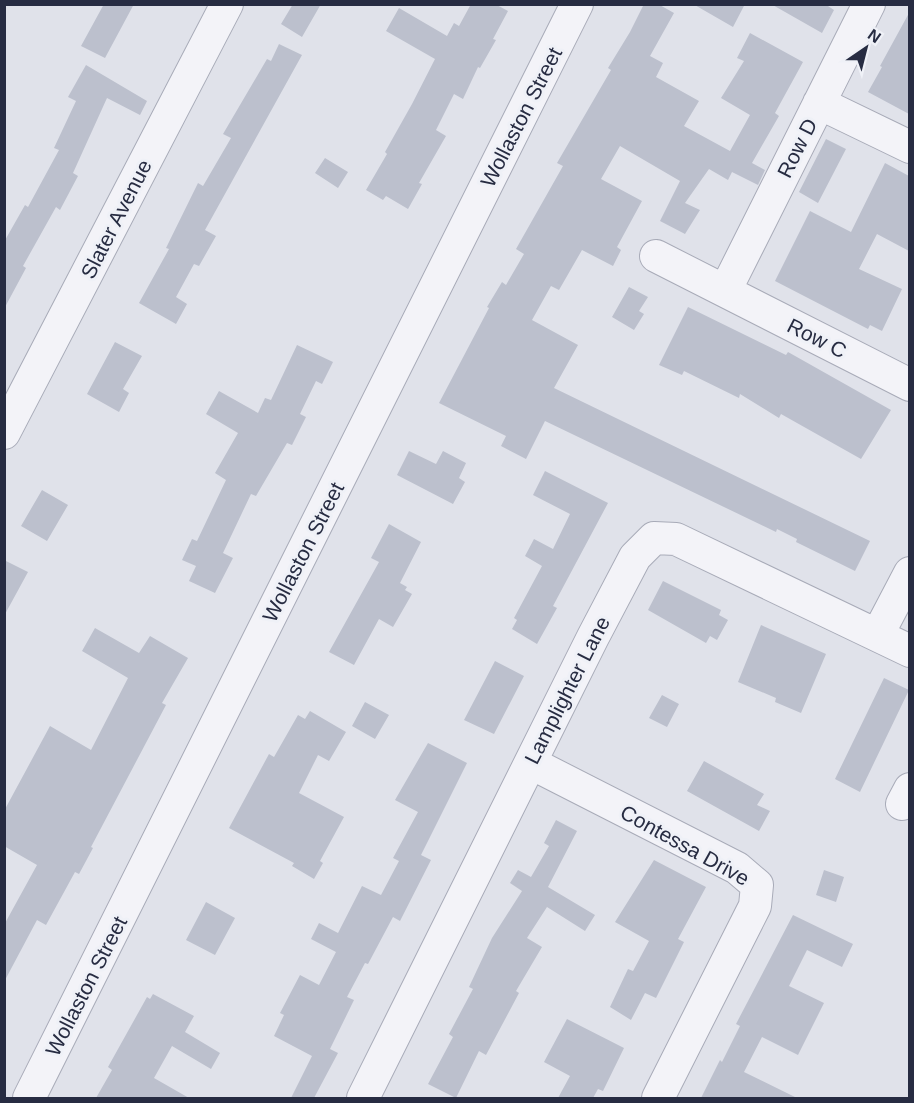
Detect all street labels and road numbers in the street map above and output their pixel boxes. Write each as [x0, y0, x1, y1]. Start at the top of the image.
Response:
street label: Wollaston Street [476, 43, 566, 191]
street label: Row D [772, 115, 822, 181]
street label: Slater Avenue [76, 156, 156, 282]
street label: Row C [784, 313, 850, 363]
street label: Wollaston Street [258, 478, 348, 626]
street label: Lamplighter Lane [520, 612, 614, 768]
street label: Contessa Drive [617, 800, 753, 890]
street label: Wollaston Street [41, 912, 131, 1060]

